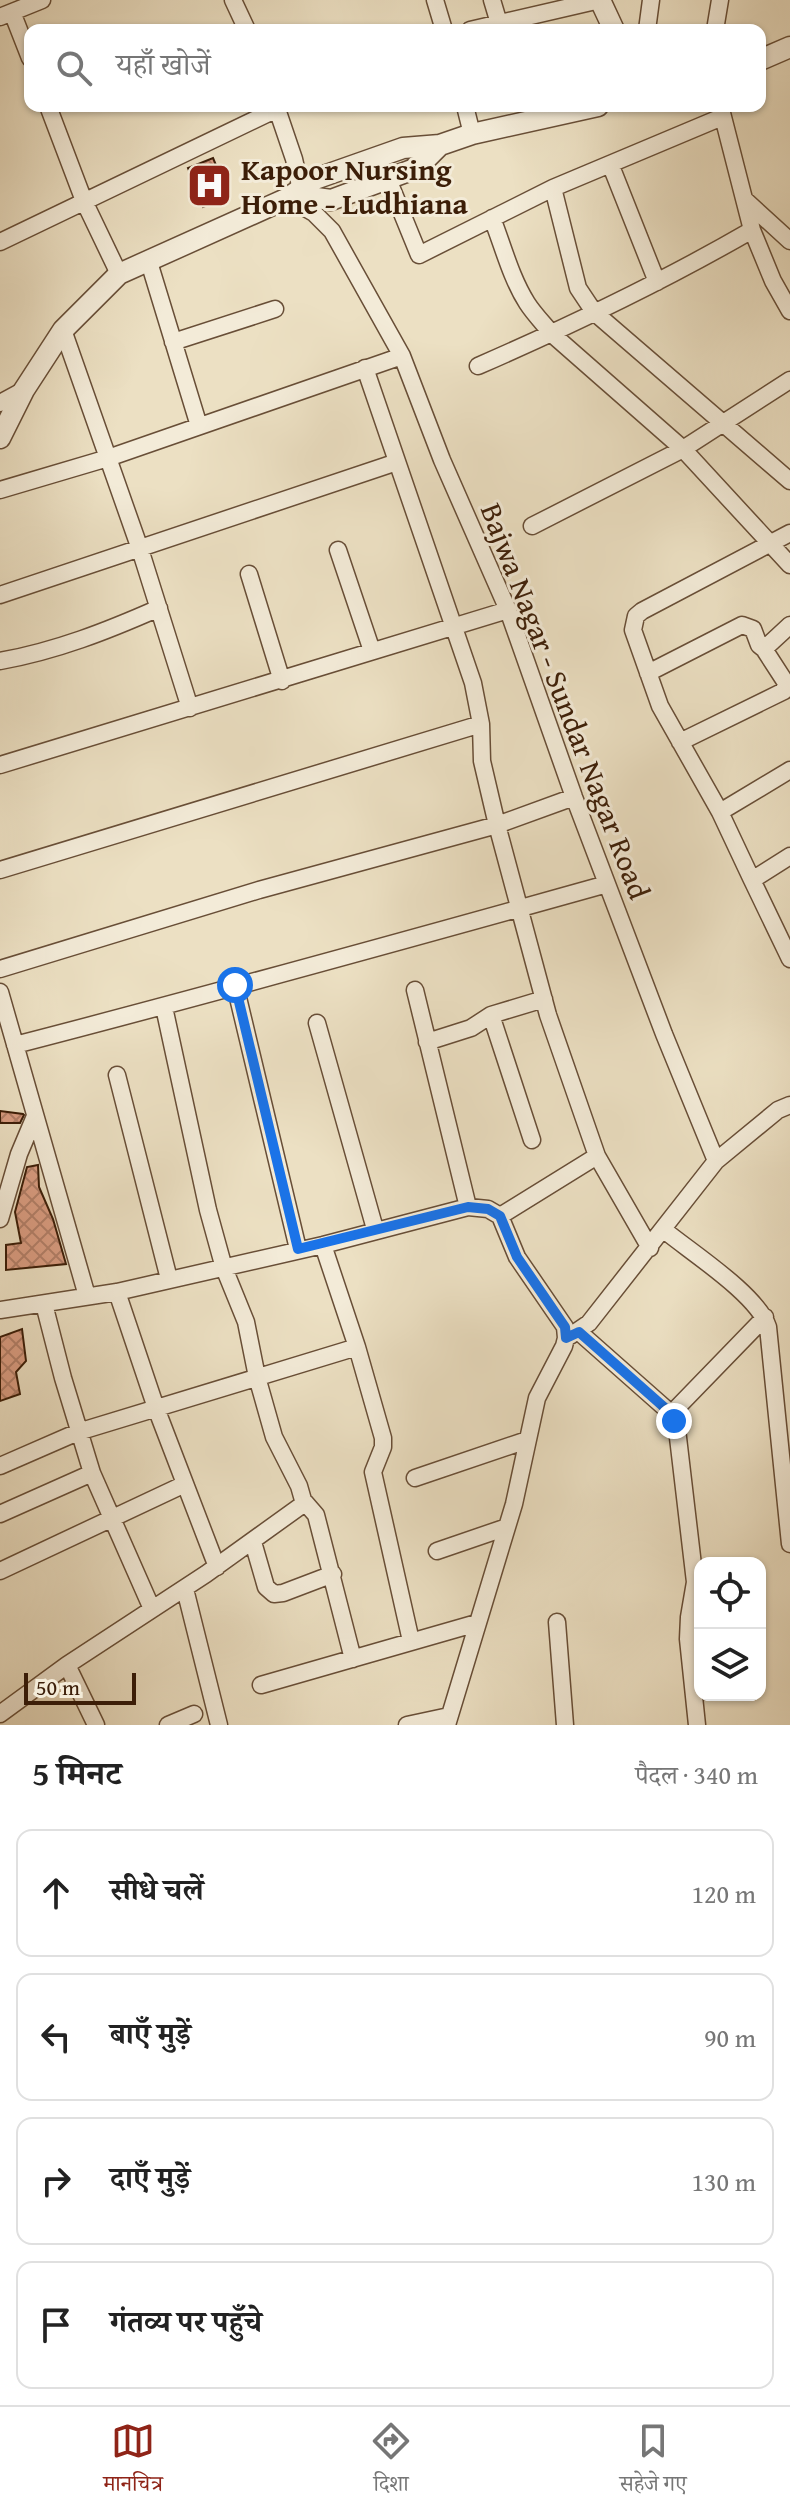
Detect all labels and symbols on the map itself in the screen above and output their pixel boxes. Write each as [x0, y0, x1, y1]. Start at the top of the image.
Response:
place label: Kapoor Nursing Home - Ludhiana [241, 147, 468, 225]
hospital icon: Kapoor Nursing Home - Ludhiana [186, 162, 234, 210]
street label: Bajwa Nagar - Sundar Nagar Road [470, 497, 662, 905]
route start [217, 967, 253, 1003]
route end [656, 1403, 692, 1439]
scale bar [24, 1669, 136, 1705]

